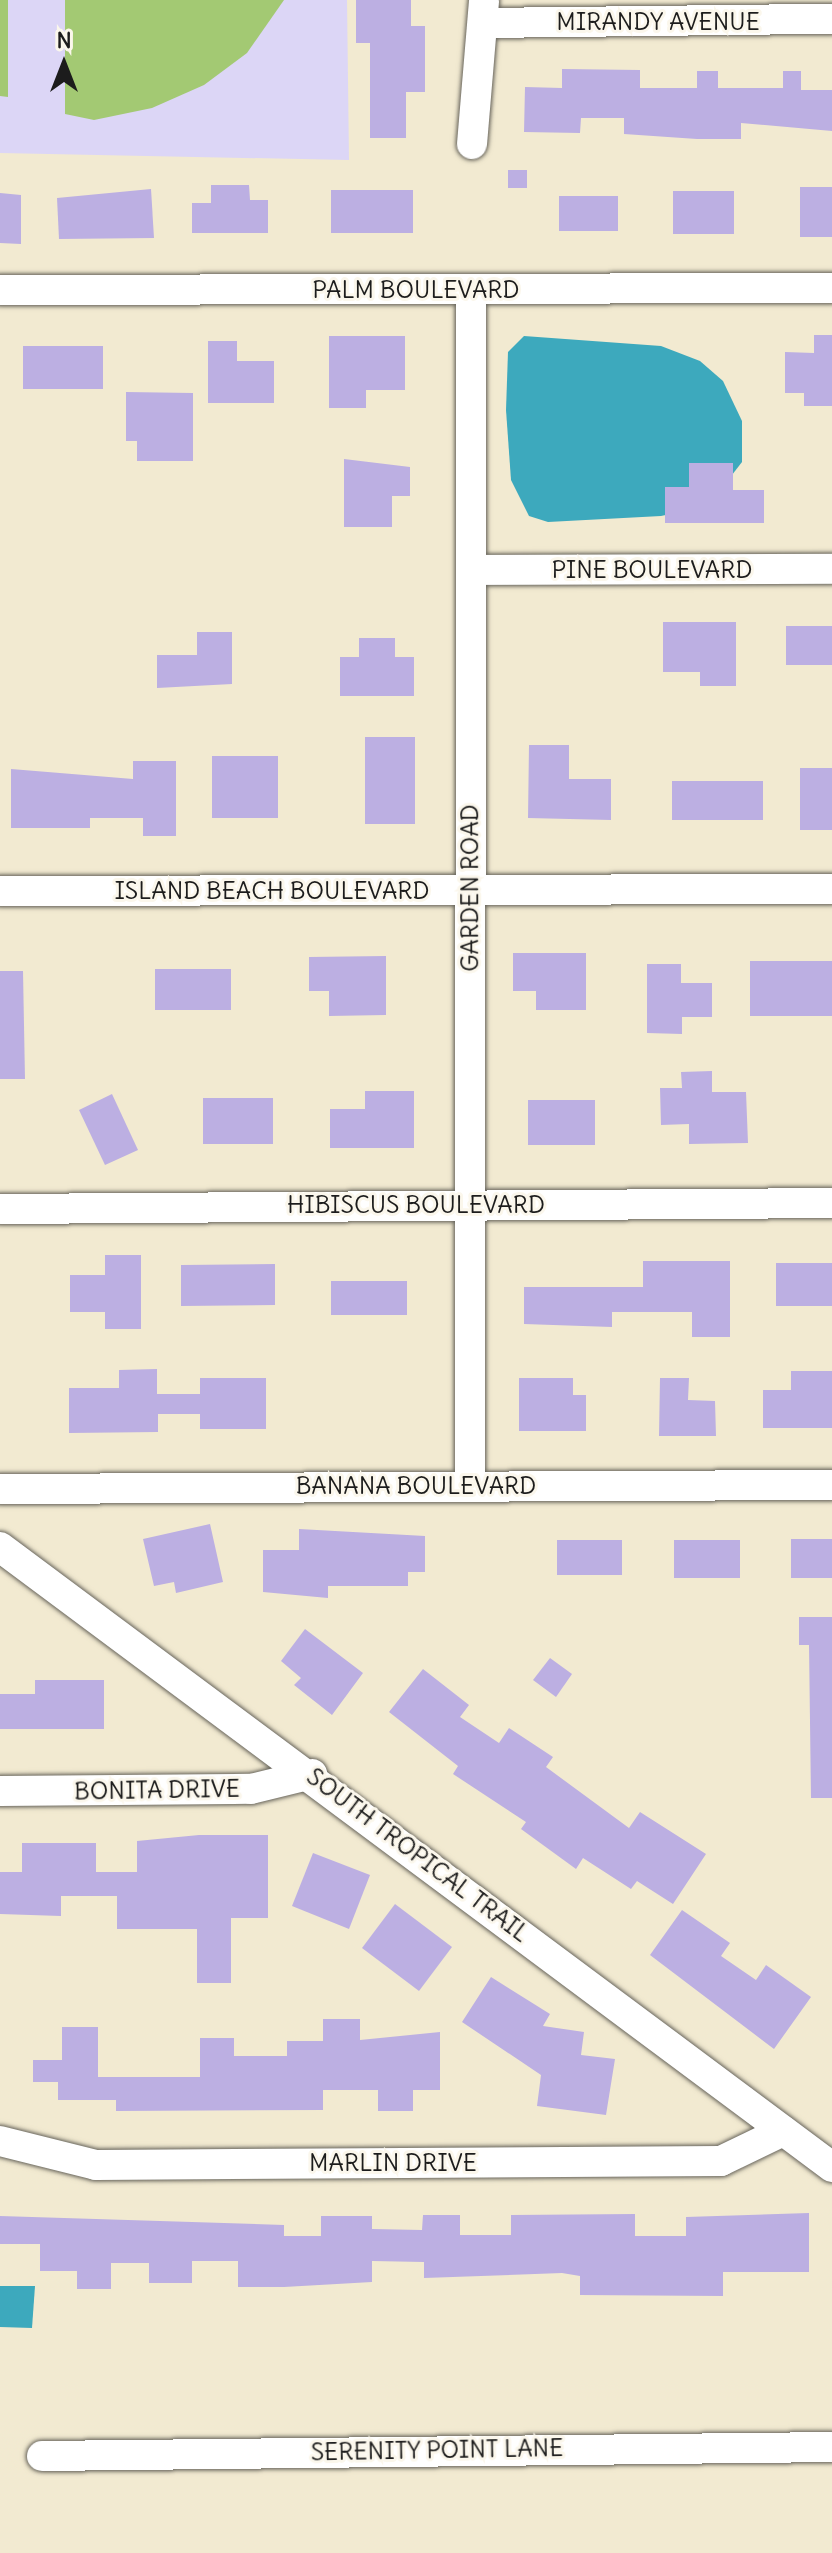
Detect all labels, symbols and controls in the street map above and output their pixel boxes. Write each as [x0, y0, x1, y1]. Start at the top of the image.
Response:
street label: MIRANDY AVENUE [556, 8, 760, 36]
north arrow [24, 24, 104, 104]
text: N [56, 26, 72, 54]
street label: PALM BOULEVARD [312, 276, 520, 304]
street label: PINE BOULEVARD [551, 556, 753, 584]
street label: GARDEN ROAD [456, 804, 484, 972]
street label: ISLAND BEACH BOULEVARD [114, 877, 430, 905]
street label: HIBISCUS BOULEVARD [287, 1191, 545, 1219]
street label: BANANA BOULEVARD [296, 1472, 536, 1500]
street label: SOUTH TROPICAL TRAIL [301, 1762, 535, 1948]
street label: BONITA DRIVE [74, 1774, 240, 1806]
street label: MARLIN DRIVE [309, 2149, 477, 2177]
street label: SERENITY POINT LANE [311, 2433, 563, 2467]

